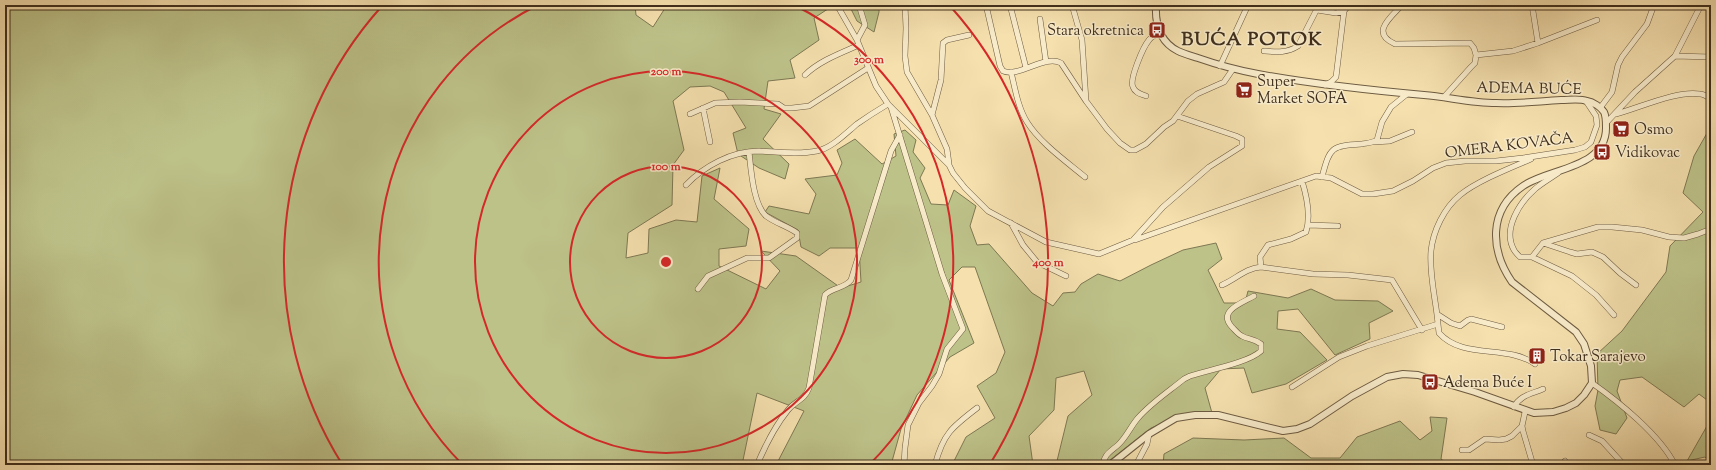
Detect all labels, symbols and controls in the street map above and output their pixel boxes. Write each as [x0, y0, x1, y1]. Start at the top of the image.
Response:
bus stop icon: Stara okretnica [1147, 20, 1167, 40]
place label: Stara okretnica [1047, 21, 1144, 42]
district label: BUĆA POTOK [1181, 27, 1323, 54]
text: 300 m [854, 51, 884, 69]
text: 200 m [651, 63, 681, 81]
place label: Super Market SOFA [1257, 72, 1348, 110]
street label: ADEMA BUĆE [1476, 76, 1582, 101]
supermarket icon: Super Market SOFA [1234, 80, 1254, 100]
supermarket icon: Osmo [1611, 119, 1631, 139]
place label: Osmo [1634, 120, 1673, 141]
street label: OMERA KOVAČA [1444, 127, 1575, 165]
bus stop icon: Vidikovac [1592, 142, 1612, 162]
place label: Vidikovac [1615, 143, 1680, 164]
text: 100 m [650, 158, 681, 176]
text: 400 m [1031, 254, 1064, 272]
centre of rings [659, 255, 673, 269]
building icon: Tokar Sarajevo [1527, 346, 1547, 366]
place label: Tokar Sarajevo [1550, 347, 1646, 368]
bus stop icon: Adema Buće I [1420, 372, 1440, 392]
place label: Adema Buće I [1443, 373, 1532, 394]

